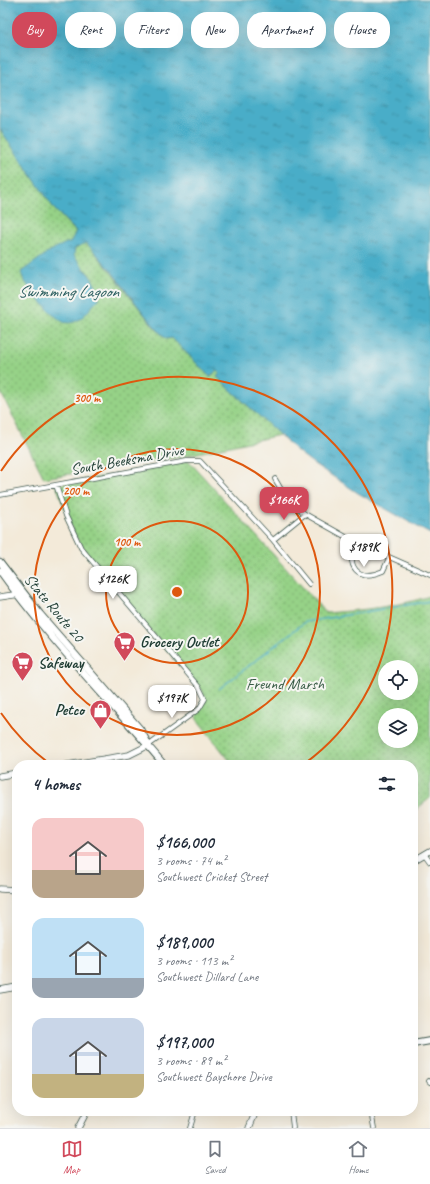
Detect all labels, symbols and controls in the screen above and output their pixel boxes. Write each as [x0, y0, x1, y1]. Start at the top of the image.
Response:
chip: Buy [12, 12, 57, 48]
chip: Rent [65, 12, 116, 48]
chip: Filters [124, 12, 183, 48]
chip: New [191, 12, 239, 48]
chip: Apartment [247, 12, 326, 48]
chip: House [334, 12, 390, 48]
water label: Swimming Lagoon [18, 281, 120, 302]
text: 300 m [74, 390, 101, 406]
street label: South Beeksma Drive [69, 440, 187, 480]
text: 200 m [63, 483, 90, 499]
pin: $166K [256, 487, 312, 521]
text: $166K [269, 492, 299, 508]
text: 100 m [114, 534, 141, 550]
pin: $189K [336, 534, 392, 568]
text: $189K [349, 539, 379, 555]
pin: $126K [85, 566, 141, 600]
street label: State Route 20 [20, 570, 90, 648]
text: $126K [98, 571, 128, 587]
centre of rings [170, 585, 184, 599]
supermarket icon: Grocery Outlet [111, 629, 137, 662]
place label: Grocery Outlet [140, 632, 220, 652]
supermarket icon: Safeway [9, 650, 35, 683]
place label: Safeway [38, 653, 85, 673]
map controls [378, 660, 418, 748]
button: locate [378, 660, 418, 700]
park label: Freund Marsh [246, 674, 325, 694]
pin: $197K [144, 685, 200, 719]
text: $197K [157, 690, 187, 706]
shop icon: Petco [87, 697, 113, 730]
place label: Petco [55, 700, 86, 720]
button: layers [378, 708, 418, 748]
icon: filters [376, 773, 398, 795]
text: 4 homes [32, 774, 80, 795]
text: $166,000 [156, 832, 214, 853]
icon: home [64, 834, 112, 882]
text: 3 rooms · 74 m² [156, 853, 226, 869]
text: Southwest Cricket Street [156, 869, 267, 885]
text: $189,000 [156, 932, 213, 953]
icon: home [64, 934, 112, 982]
text: 3 rooms · 113 m² [156, 953, 232, 969]
text: Southwest Dillard Lane [156, 969, 258, 985]
text: $197,000 [156, 1032, 213, 1053]
icon: home [64, 1034, 112, 1082]
text: 3 rooms · 89 m² [156, 1053, 226, 1069]
text: Southwest Bayshore Drive [156, 1069, 272, 1085]
tab: Map [61, 1138, 83, 1176]
tab: Saved [204, 1138, 226, 1176]
tab: Home [347, 1138, 369, 1176]

